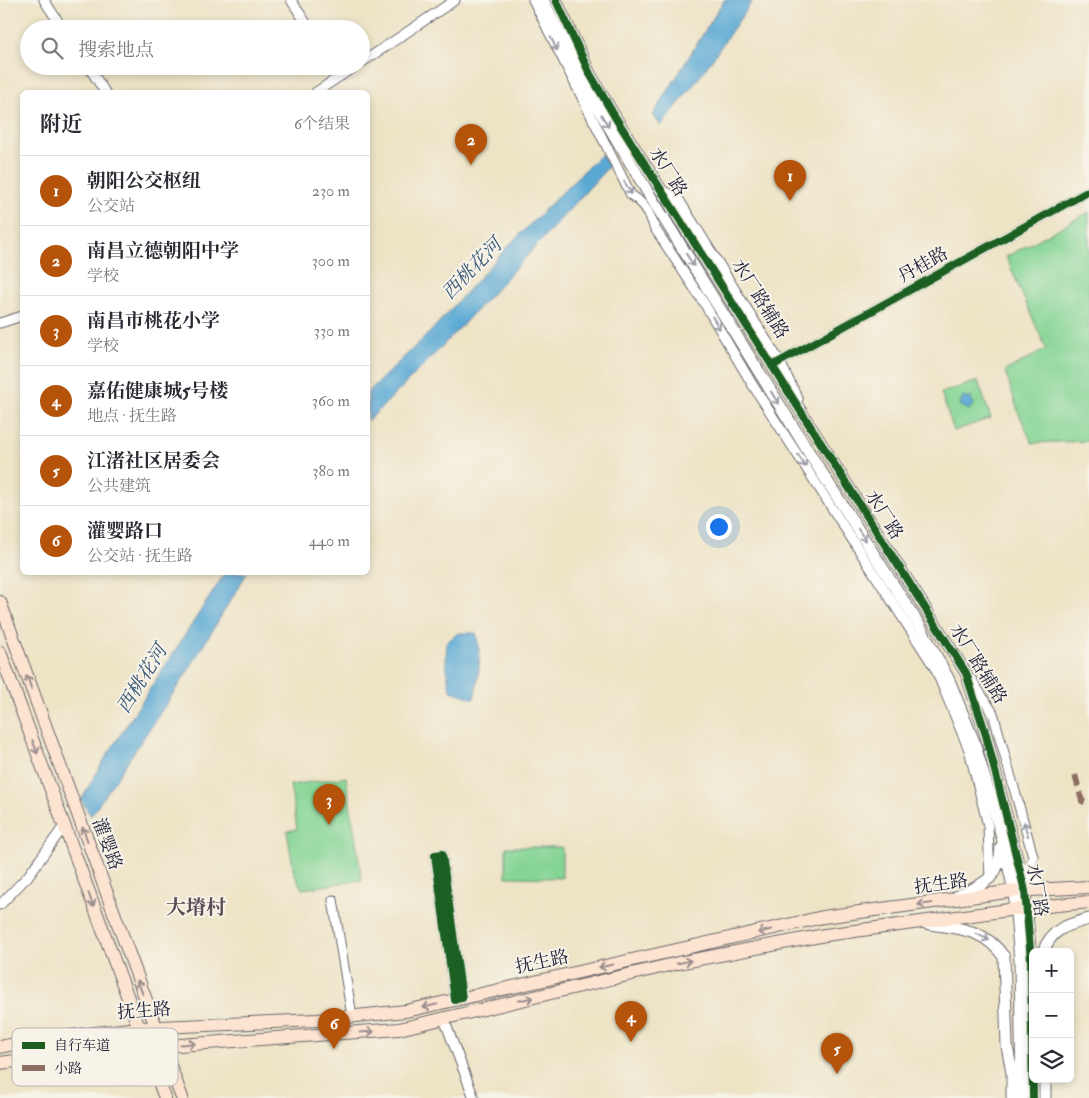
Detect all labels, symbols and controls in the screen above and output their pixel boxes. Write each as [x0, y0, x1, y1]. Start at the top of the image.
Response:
search box [20, 20, 370, 75]
icon: search [38, 34, 66, 62]
one-way arrow [549, 36, 559, 51]
text: 搜索地点 [78, 38, 154, 62]
text: 附近 [40, 111, 82, 138]
one-way arrow [601, 113, 611, 127]
text: 6个结果 [294, 114, 350, 134]
pin: 2 [455, 124, 487, 165]
street label: 水厂路 [644, 143, 692, 201]
pin: 1 [774, 160, 806, 201]
text: 朝阳公交枢纽 [87, 169, 201, 193]
text: 1 [53, 181, 59, 201]
text: 230 m [312, 181, 350, 201]
one-way arrow [623, 181, 633, 195]
text: 公交站 [87, 196, 135, 216]
water label: 西桃花河 [437, 231, 509, 305]
text: 南昌立德朝阳中学 [87, 239, 239, 263]
street label: 丹桂路 [894, 242, 952, 288]
text: 2 [52, 251, 60, 271]
text: 300 m [312, 251, 350, 271]
one-way arrow [685, 252, 695, 266]
street label: 水厂路辅路 [726, 255, 794, 343]
text: 学校 [87, 266, 119, 286]
text: 南昌市桃花小学 [87, 309, 220, 333]
one-way arrow [711, 316, 721, 330]
text: 3 [53, 321, 59, 341]
text: 330 m [314, 321, 350, 341]
text: 学校 [87, 336, 119, 356]
text: 嘉佑健康城5号楼 [87, 379, 228, 403]
one-way arrow [771, 390, 781, 404]
text: 4 [52, 391, 60, 411]
text: 360 m [312, 391, 350, 411]
text: 地点 · 抚生路 [87, 406, 177, 426]
text: 江渚社区居委会 [87, 449, 220, 473]
one-way arrow [797, 454, 807, 468]
text: 5 [52, 461, 60, 481]
text: 380 m [312, 461, 350, 481]
text: 公共建筑 [87, 476, 151, 496]
street label: 水厂路 [860, 486, 908, 544]
your location [706, 514, 732, 540]
text: 灌婴路口 [87, 519, 163, 543]
one-way arrow [857, 528, 867, 542]
text: 6 [52, 531, 60, 551]
text: 440 m [309, 531, 350, 551]
text: 公交站 · 抚生路 [87, 546, 193, 566]
street label: 水厂路辅路 [944, 620, 1012, 708]
water label: 西桃花河 [112, 638, 174, 718]
one-way arrow [24, 674, 33, 690]
one-way arrow [31, 739, 40, 754]
pin: 3 [313, 784, 345, 825]
street label: 灌婴路 [87, 815, 127, 873]
one-way arrow [1020, 821, 1030, 837]
one-way arrow [80, 827, 89, 842]
street label: 水厂路 [1021, 862, 1053, 918]
street label: 抚生路 [913, 869, 969, 899]
one-way arrow [87, 892, 96, 907]
district label: 大塉村 [166, 895, 226, 920]
one-way arrow [917, 899, 933, 909]
one-way arrow [757, 927, 773, 936]
one-way arrow [975, 932, 990, 942]
street label: 抚生路 [513, 945, 571, 979]
map controls [1029, 948, 1074, 1083]
button: + [1029, 948, 1074, 993]
one-way arrow [676, 957, 692, 966]
one-way arrow [598, 962, 614, 971]
one-way arrow [135, 980, 144, 995]
button: − [1029, 993, 1074, 1038]
one-way arrow [518, 994, 534, 1003]
street label: 抚生路 [116, 998, 172, 1024]
pin: 4 [615, 1001, 647, 1042]
one-way arrow [423, 1002, 439, 1011]
pin: 6 [318, 1008, 350, 1049]
one-way arrow [359, 1027, 375, 1036]
legend [12, 1028, 178, 1086]
pin: 5 [821, 1033, 853, 1074]
text: 自行车道 [54, 1037, 110, 1054]
button: layers [1029, 1038, 1074, 1083]
one-way arrow [179, 1040, 195, 1049]
text: 小路 [54, 1060, 82, 1077]

